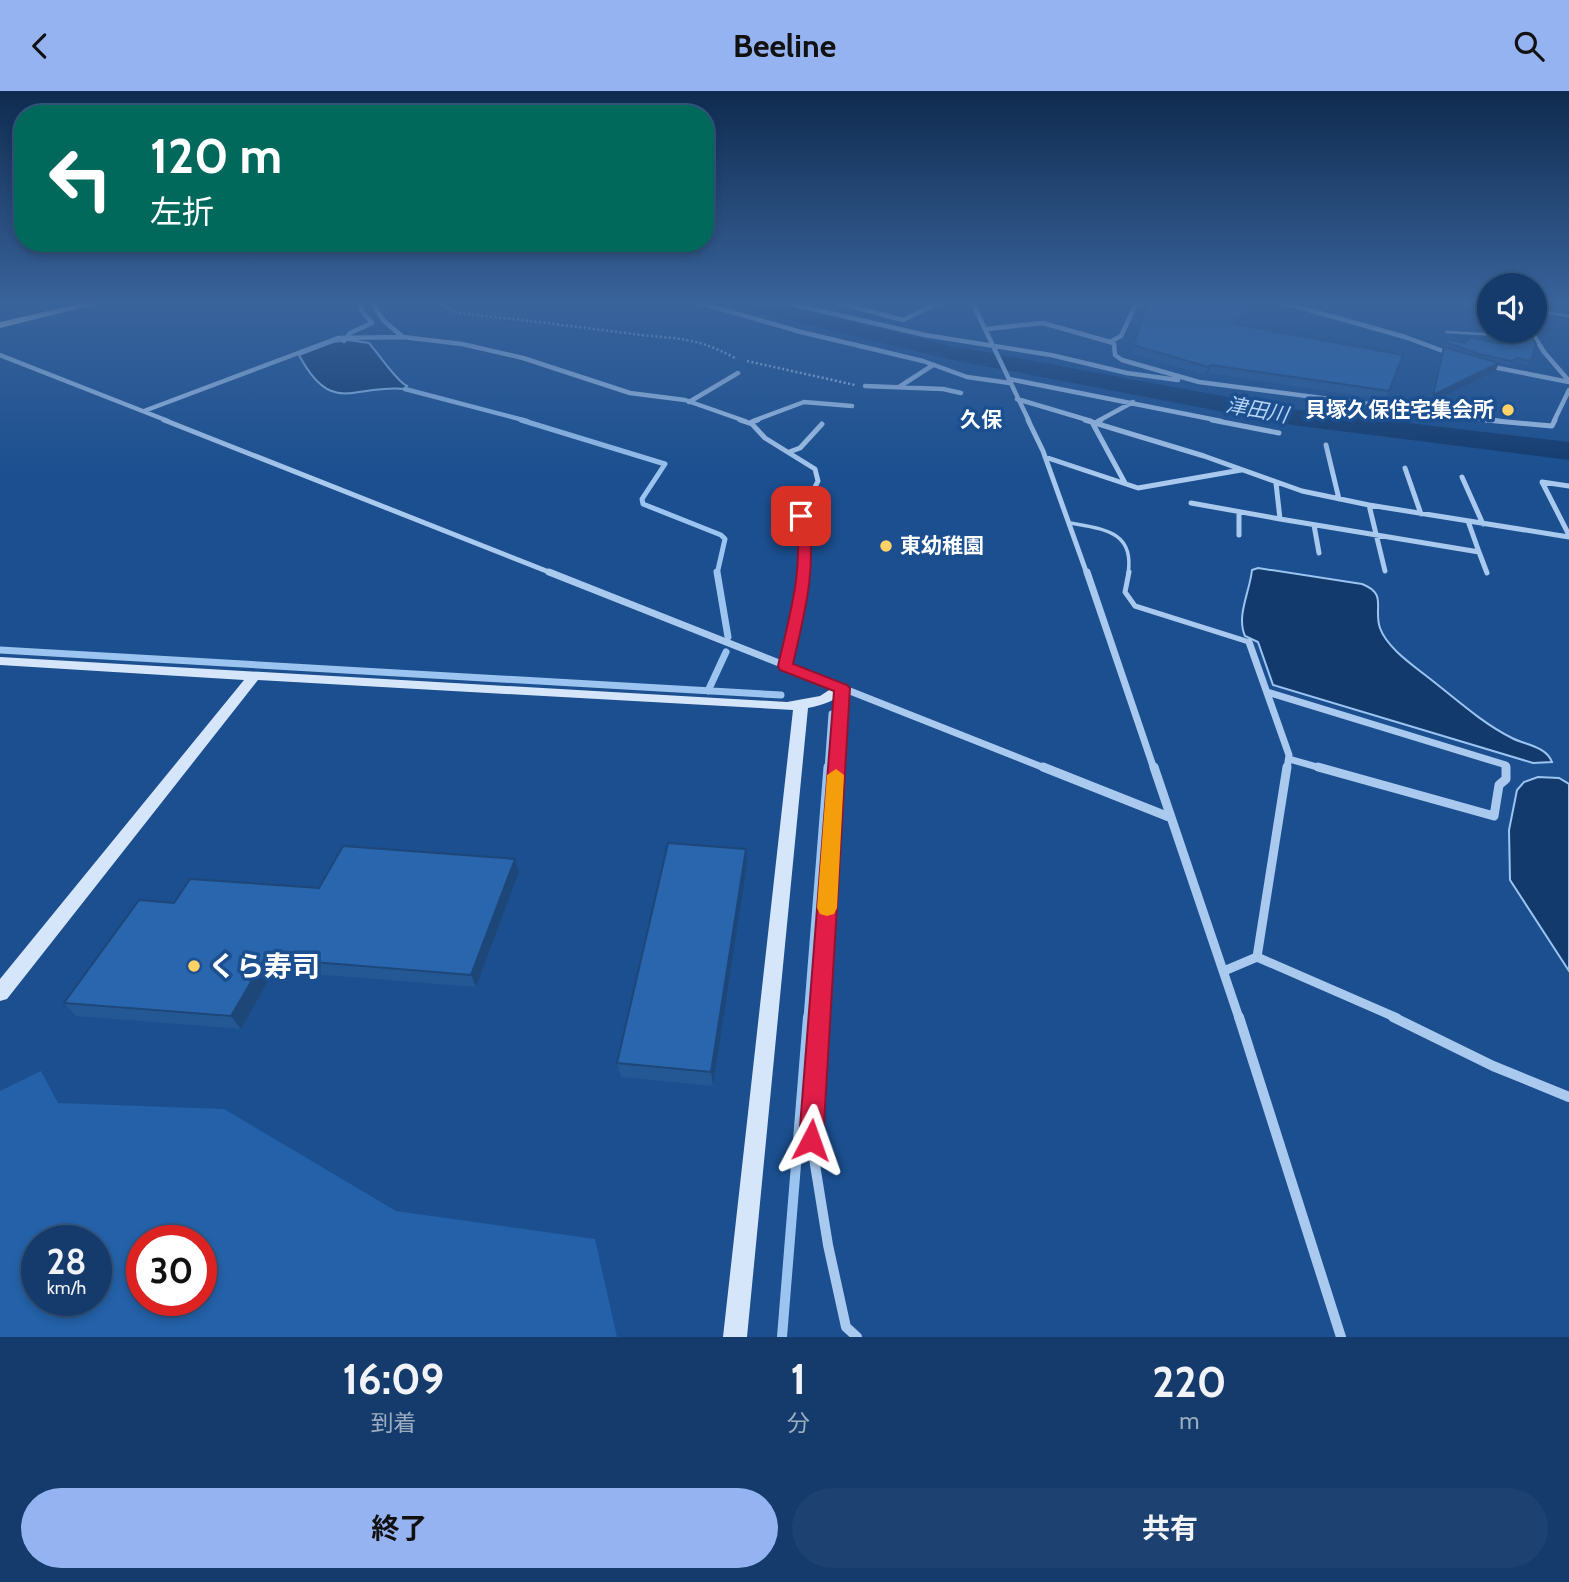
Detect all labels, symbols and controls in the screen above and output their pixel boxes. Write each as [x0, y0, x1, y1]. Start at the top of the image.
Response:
text: Beeline [733, 26, 836, 65]
icon: back [21, 27, 59, 65]
icon: search [1510, 27, 1548, 65]
text: 120 m [150, 126, 282, 185]
icon: left [35, 133, 126, 224]
text: 左折 [150, 192, 214, 231]
map controls [1477, 273, 1547, 343]
button: sound [1477, 273, 1547, 343]
water label: 津田川 [1224, 392, 1292, 428]
place label: 貝塚久保住宅集会所 [1305, 397, 1494, 422]
marker: 貝塚久保住宅集会所 [1500, 402, 1516, 418]
district label: 久保 [960, 407, 1003, 432]
pin [771, 486, 831, 546]
icon: arrive [782, 497, 820, 535]
place label: 東幼稚園 [900, 533, 984, 558]
marker: 東幼稚園 [878, 538, 894, 554]
place label: くら寿司 [208, 949, 320, 983]
marker: くら寿司 [186, 958, 202, 974]
position arrow [774, 1103, 848, 1177]
speed limit sign: 30 [126, 1225, 217, 1316]
text: 28 [47, 1240, 86, 1283]
text: km/h [47, 1277, 86, 1299]
text: 16:09 [343, 1353, 444, 1405]
text: 1 [791, 1353, 806, 1405]
text: 220 [1152, 1356, 1226, 1408]
text: m [1179, 1407, 1199, 1435]
text: 到着 [370, 1409, 416, 1437]
text: 分 [787, 1409, 810, 1437]
button: 終了 [21, 1488, 778, 1568]
button: 共有 [792, 1488, 1548, 1568]

